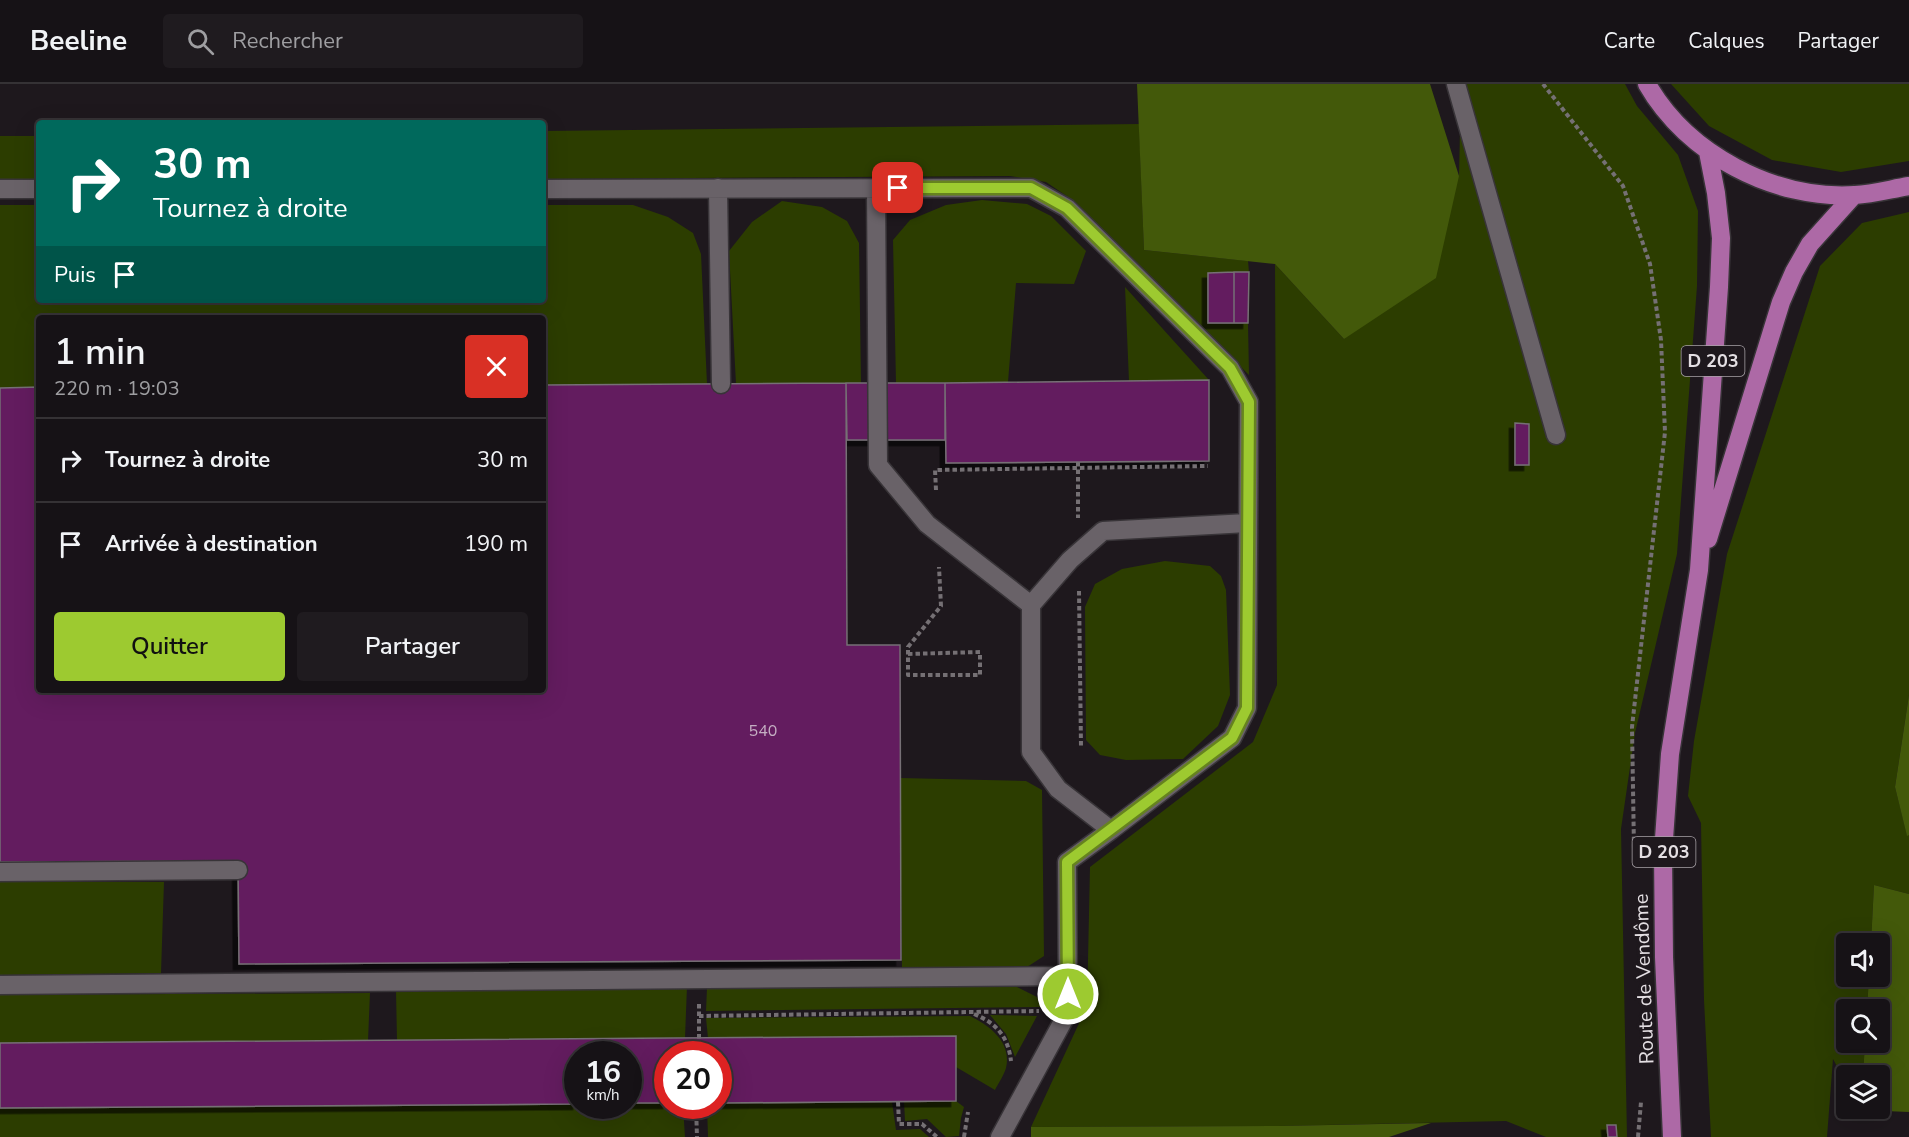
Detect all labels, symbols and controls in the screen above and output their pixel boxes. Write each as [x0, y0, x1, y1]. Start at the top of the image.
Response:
search box [163, 14, 583, 68]
text: Beeline [30, 22, 127, 60]
icon: search [184, 25, 217, 58]
text: Rechercher [232, 26, 343, 56]
text: Carte [1604, 27, 1655, 55]
text: Calques [1688, 27, 1765, 55]
text: Partager [1798, 27, 1879, 55]
text: 30 m [153, 136, 252, 193]
icon: right [54, 144, 132, 222]
pin [872, 162, 923, 213]
icon: arrive [881, 171, 914, 204]
text: Tournez à droite [153, 190, 348, 227]
icon: arrive [108, 258, 141, 291]
text: Puis [54, 260, 96, 290]
text: 1 min [54, 328, 146, 377]
button: close [465, 335, 528, 398]
road number: D 203 [1682, 346, 1744, 376]
text: 220 m · 19:03 [54, 375, 180, 402]
icon: right [54, 444, 87, 477]
text: Tournez à droite [105, 445, 270, 475]
text: 30 m [477, 445, 528, 475]
icon: arrive [54, 528, 87, 561]
text: Arrivée à destination [105, 529, 318, 559]
text: 190 m [464, 529, 528, 559]
button: Quitter [54, 612, 285, 681]
button: Partager [297, 612, 528, 681]
house number: 540 [749, 720, 777, 742]
road number: D 203 [1632, 837, 1696, 867]
street label: Route de Vendôme [1628, 893, 1660, 1065]
map controls [1836, 933, 1890, 1119]
button: sound [1836, 933, 1890, 987]
position arrow [1036, 962, 1100, 1026]
button: search [1836, 999, 1890, 1053]
speed limit sign: 20 [654, 1041, 732, 1119]
text: 16 [585, 1052, 621, 1093]
button: layers [1836, 1065, 1890, 1119]
text: km/h [586, 1085, 620, 1105]

